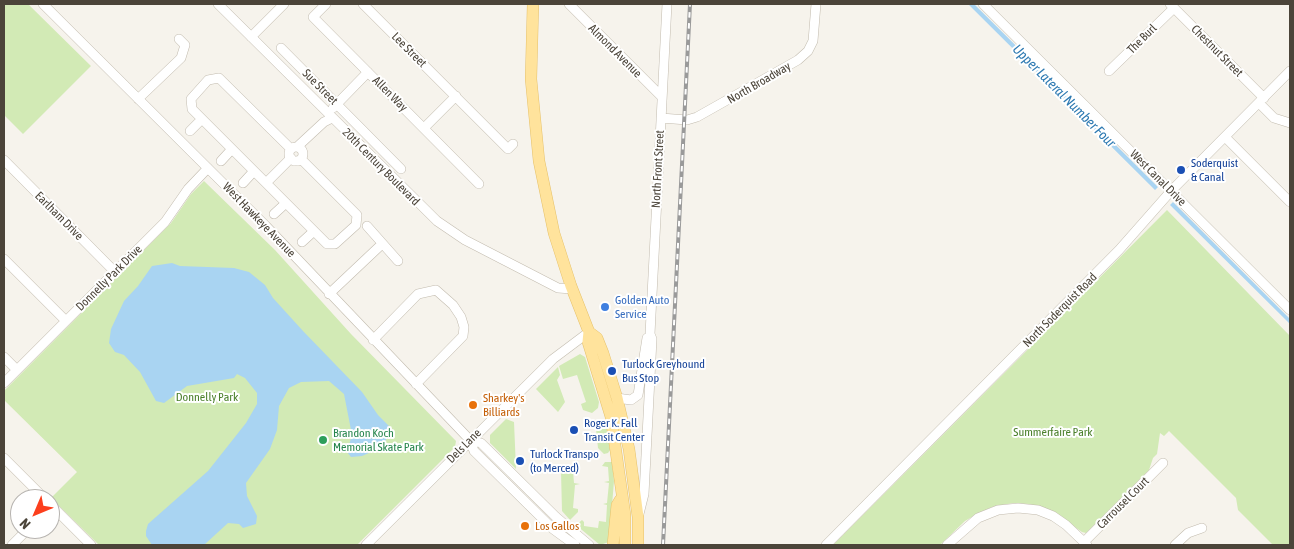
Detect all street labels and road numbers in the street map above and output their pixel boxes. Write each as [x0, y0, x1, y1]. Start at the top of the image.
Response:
street label: Almond Avenue [585, 21, 645, 81]
street label: The Burl [1124, 21, 1160, 57]
street label: Chestnut Street [1188, 22, 1246, 80]
street label: Lee Street [389, 30, 429, 70]
street label: North Broadway [725, 59, 793, 107]
street label: Sue Street [299, 66, 341, 108]
street label: Allen Way [369, 73, 411, 115]
street label: 20th Century Boulevard [339, 125, 423, 209]
street label: North Front Street [649, 130, 667, 208]
street label: West Canal Drive [1127, 147, 1189, 209]
street label: West Hawkeye Avenue [220, 180, 298, 260]
street label: Earlham Drive [32, 189, 86, 243]
street label: Donnelly Park Drive [73, 242, 145, 314]
street label: North Soderquist Road [1020, 270, 1100, 350]
street label: Dels Lane [444, 426, 484, 466]
street label: Carrousel Court [1094, 474, 1152, 532]

